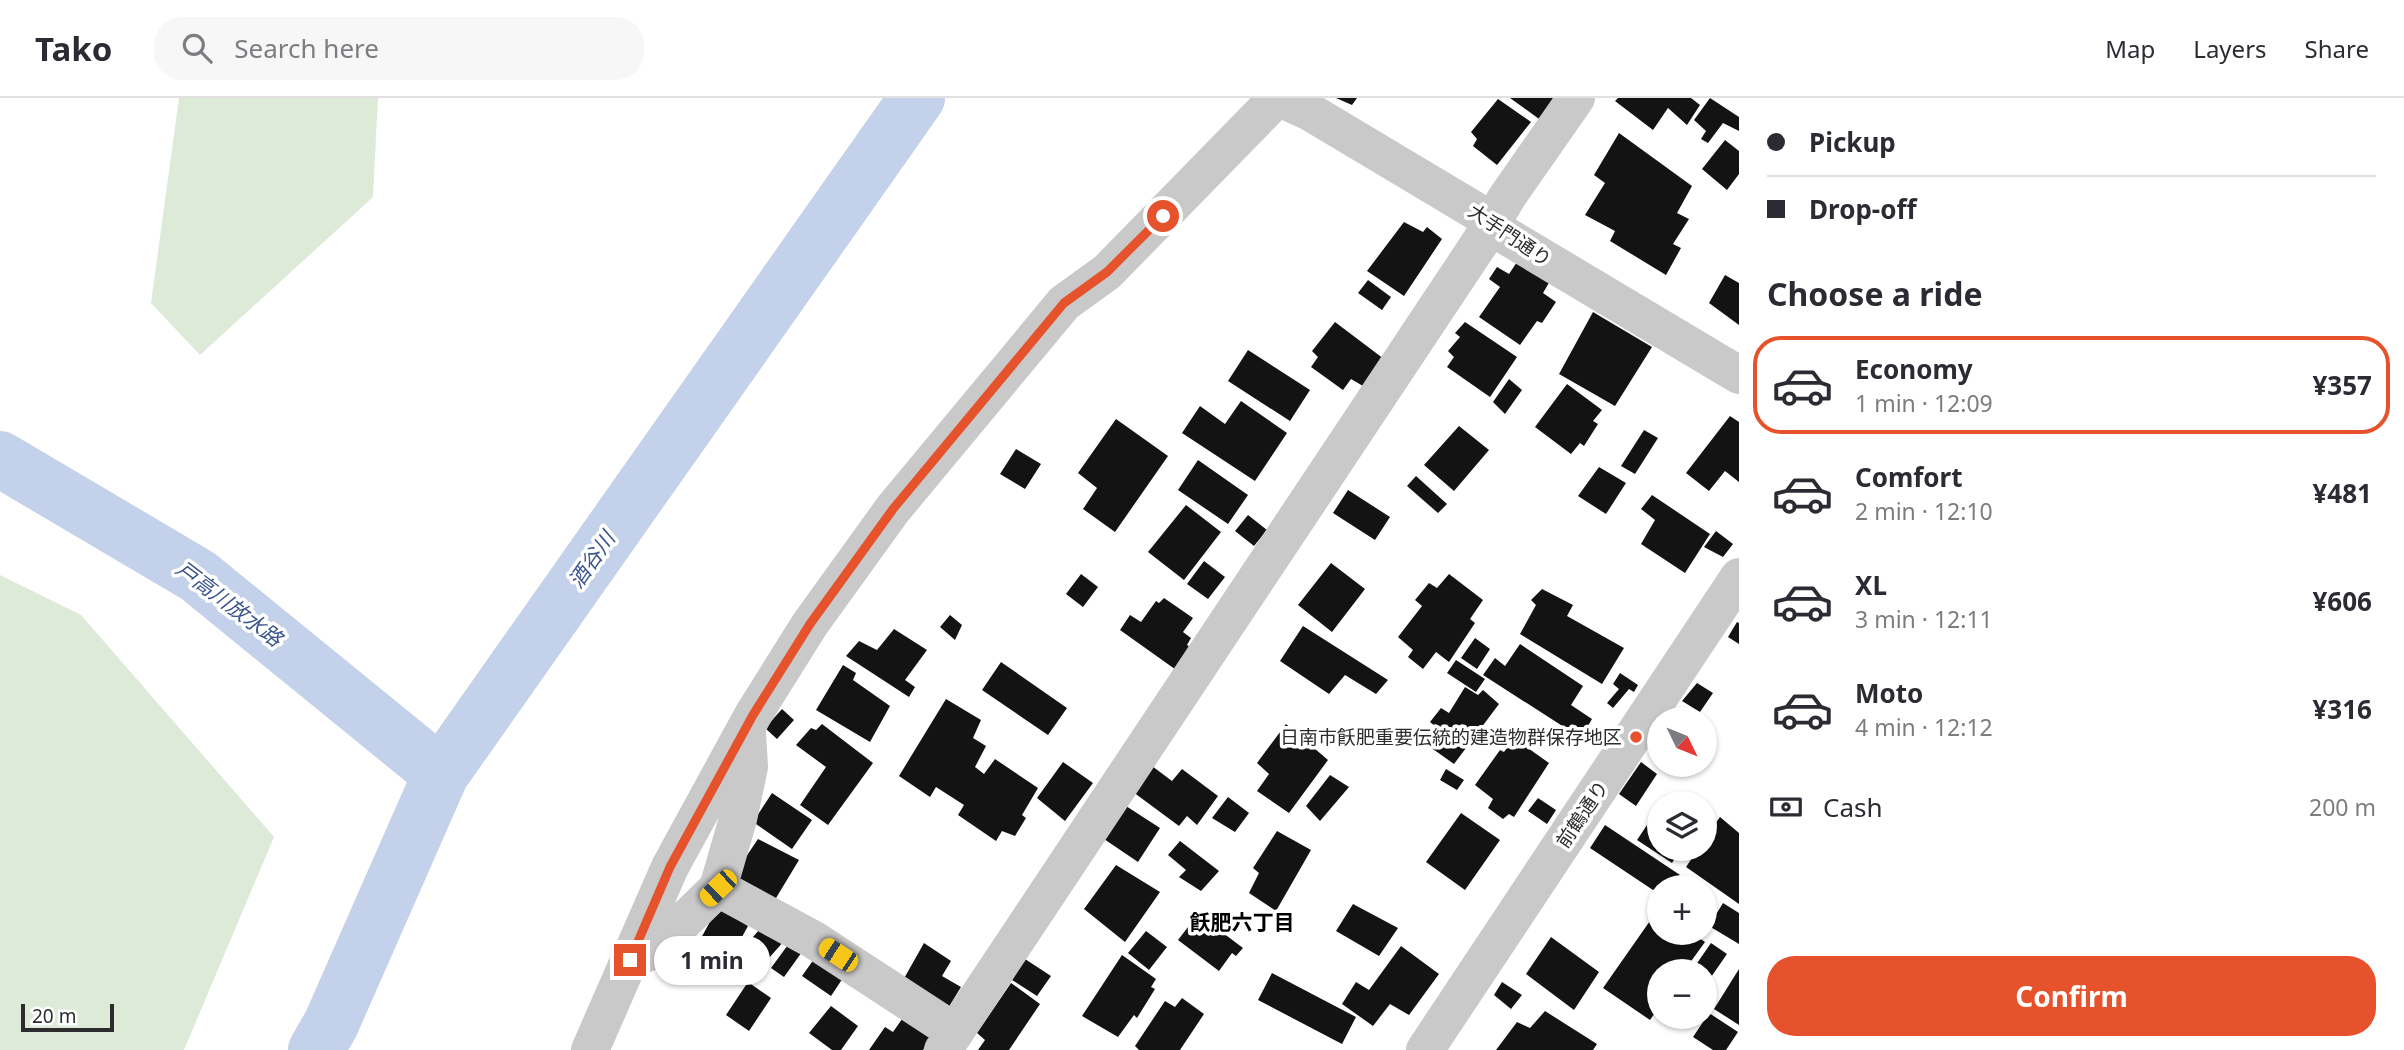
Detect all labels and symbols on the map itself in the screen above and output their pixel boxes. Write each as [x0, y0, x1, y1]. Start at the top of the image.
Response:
street label: 大手門通り [1463, 198, 1557, 272]
route start [1147, 200, 1179, 232]
water label: 酒谷川 [562, 524, 622, 593]
water label: 戸高川放水路 [171, 554, 290, 653]
north arrow [1647, 707, 1717, 777]
place label: 日南市飫肥重要伝統的建造物群保存地区 [1280, 724, 1622, 750]
marker: 日南市飫肥重要伝統的建造物群保存地区 [1628, 729, 1644, 745]
street label: 前鶴通り [1550, 775, 1614, 853]
car [696, 866, 741, 910]
district label: 飫肥六丁目 [1190, 908, 1295, 936]
car [815, 935, 862, 975]
callout: 1 min [654, 936, 770, 984]
route end [614, 944, 646, 976]
scale bar [21, 1001, 114, 1033]

